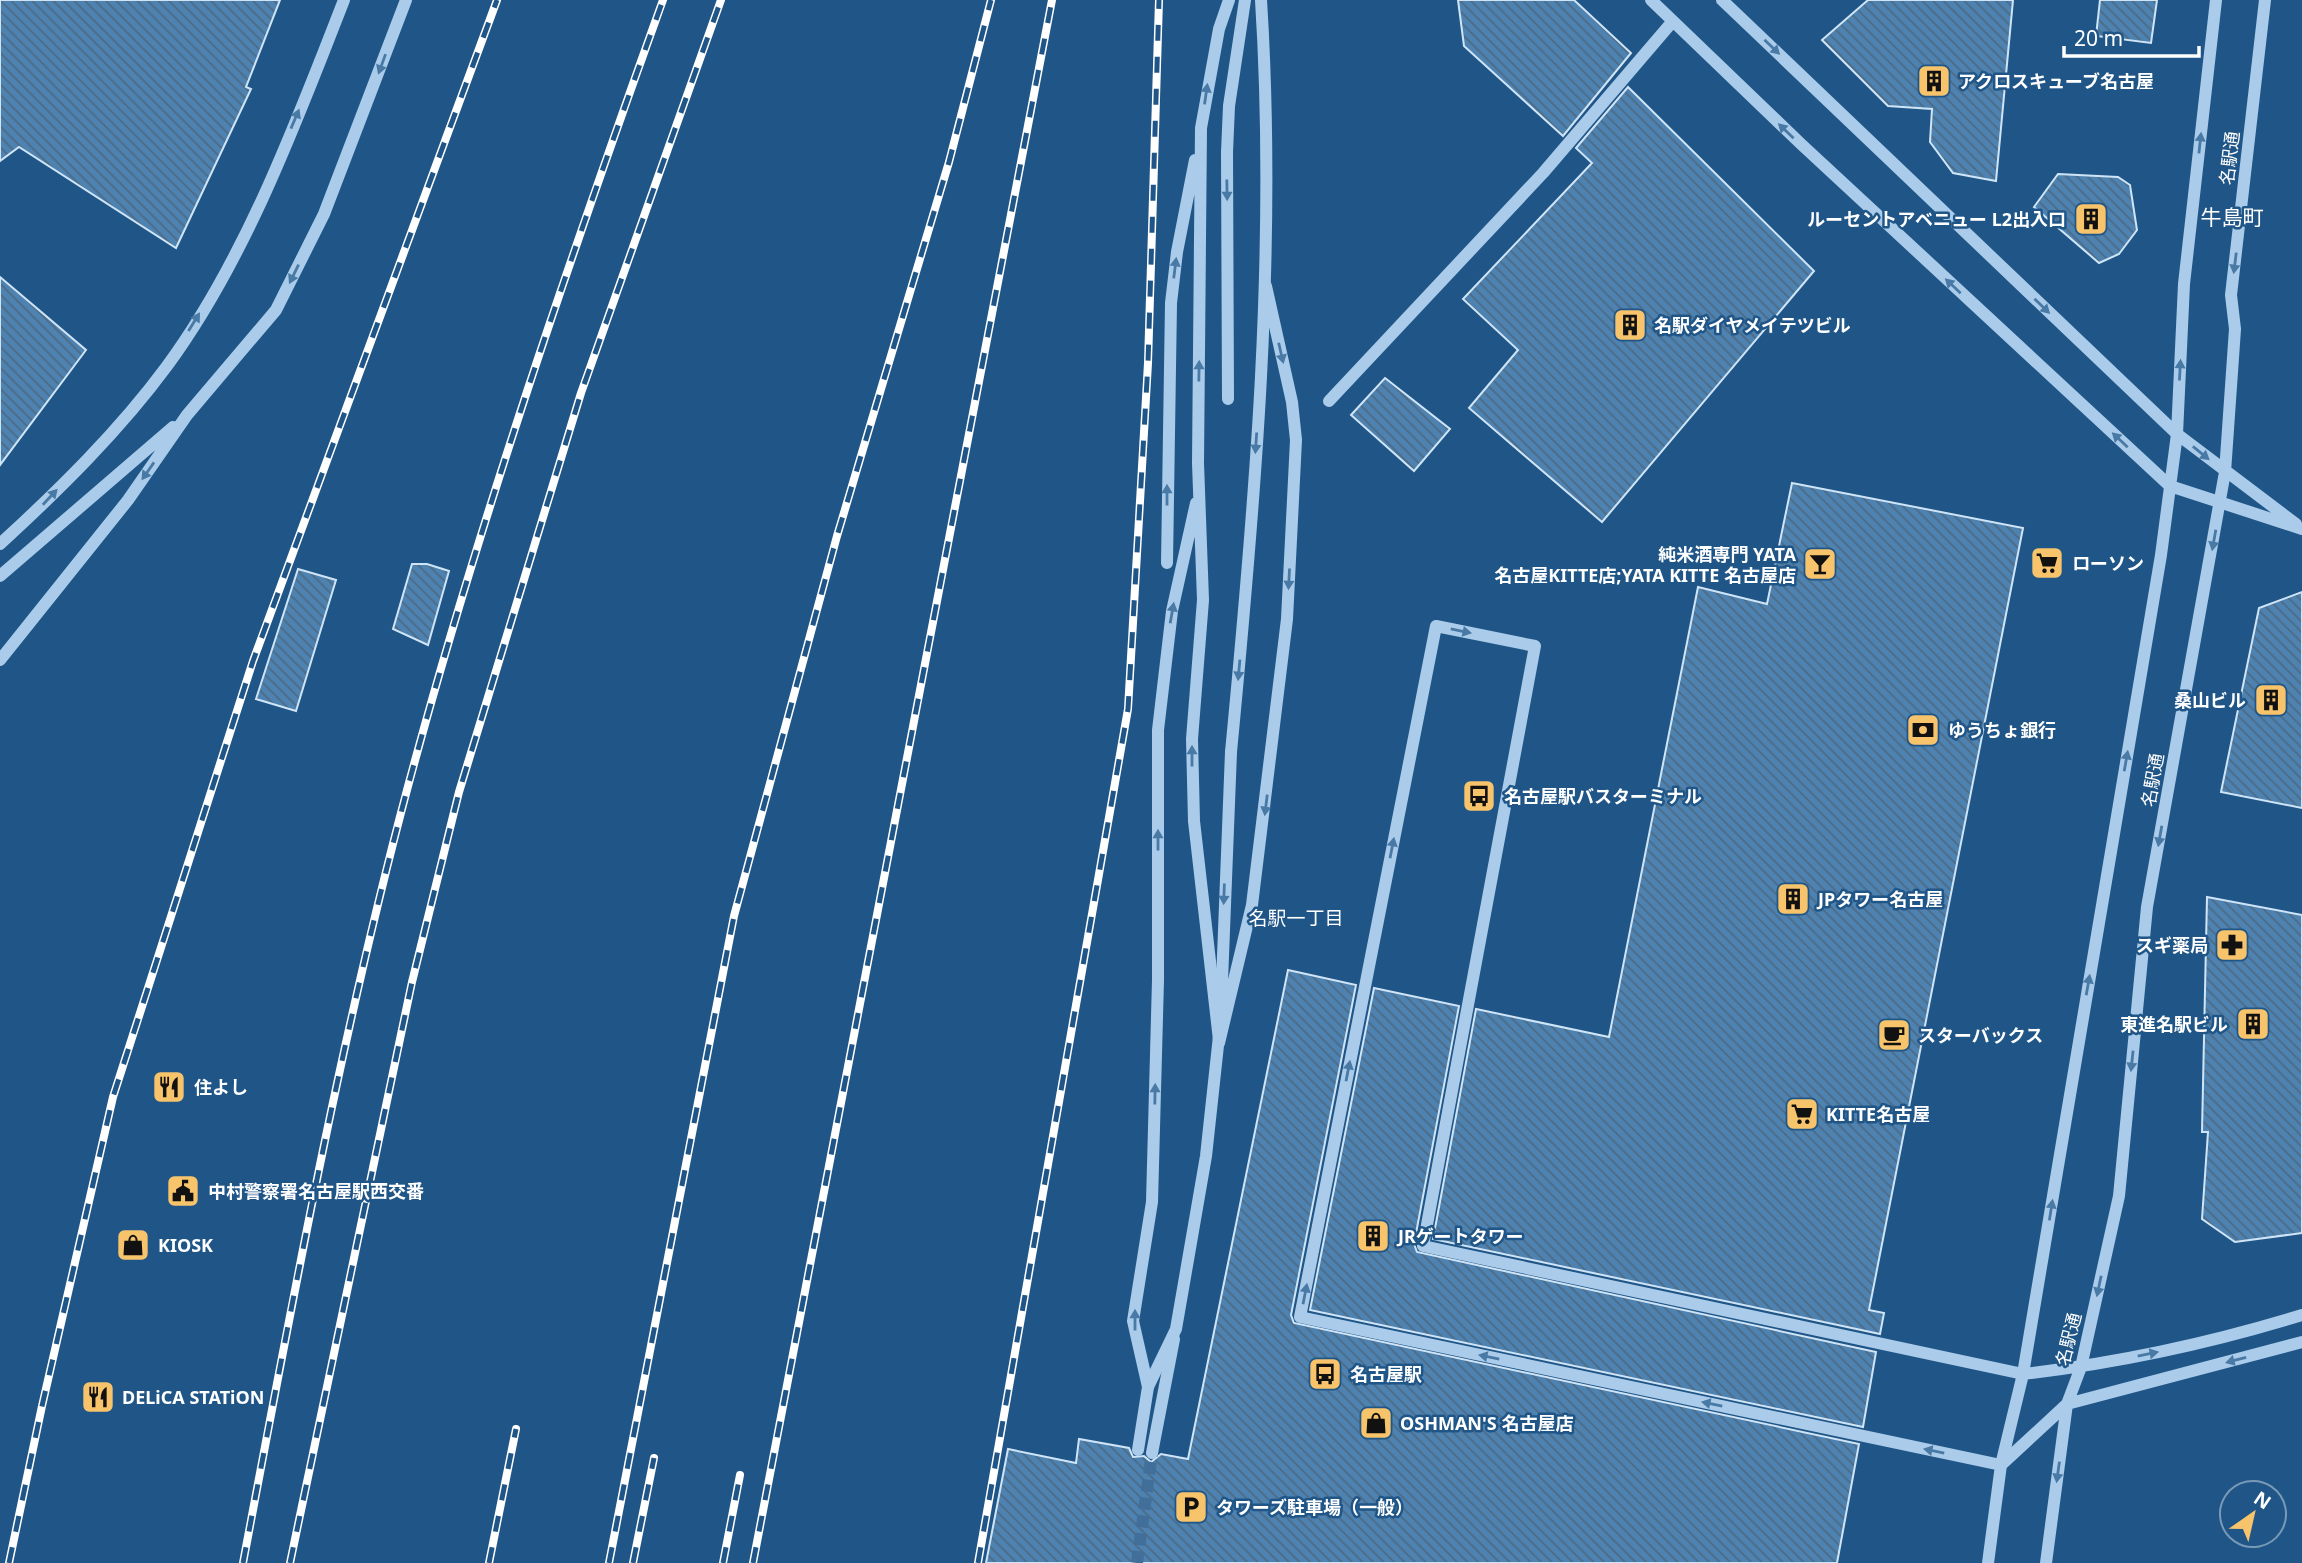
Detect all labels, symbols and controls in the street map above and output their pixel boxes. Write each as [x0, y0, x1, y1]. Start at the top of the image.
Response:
scale bar [2064, 14, 2199, 58]
text: 20 m [2074, 24, 2123, 52]
one-way arrow [1763, 39, 1780, 56]
one-way arrow [376, 53, 387, 74]
building icon: アクロスキューブ名古屋 [1915, 62, 1953, 100]
place label: アクロスキューブ名古屋 [1958, 69, 2154, 93]
one-way arrow [1201, 83, 1212, 105]
one-way arrow [289, 108, 300, 129]
one-way arrow [1778, 123, 1795, 139]
street label: 名駅通 [2214, 130, 2244, 186]
one-way arrow [2194, 132, 2205, 154]
one-way arrow [1221, 179, 1233, 201]
building icon: ルーセントアベニュー L2出入口 [2072, 200, 2110, 238]
district label: 牛島町 [2201, 203, 2264, 231]
place label: ルーセントアベニュー L2出入口 [1807, 207, 2066, 231]
one-way arrow [2229, 252, 2240, 274]
one-way arrow [1170, 257, 1181, 279]
one-way arrow [289, 264, 300, 284]
one-way arrow [1945, 278, 1962, 294]
one-way arrow [2033, 297, 2050, 313]
building icon: 名駅ダイヤメイテツビル [1611, 306, 1649, 344]
one-way arrow [188, 313, 201, 332]
place label: 名駅ダイヤメイテツビル [1654, 313, 1851, 337]
one-way arrow [1276, 342, 1287, 364]
one-way arrow [1193, 359, 1205, 381]
one-way arrow [2175, 359, 2186, 381]
one-way arrow [1250, 432, 1261, 454]
one-way arrow [2112, 433, 2129, 449]
one-way arrow [2193, 445, 2210, 460]
one-way arrow [141, 462, 155, 480]
one-way arrow [1161, 484, 1173, 506]
one-way arrow [41, 489, 57, 506]
one-way arrow [2208, 529, 2219, 551]
place label: 純米酒専門 YATA 名古屋KITTE店;YATA KITTE 名古屋店 [1494, 542, 1797, 587]
supermarket icon: ローソン [2028, 544, 2066, 582]
bar icon: 純米酒専門 YATA 名古屋KITTE店;YATA KITTE 名古屋店 [1801, 545, 1839, 583]
place label: ローソン [2072, 551, 2144, 575]
one-way arrow [1283, 568, 1294, 590]
one-way arrow [1167, 602, 1178, 624]
one-way arrow [1450, 625, 1472, 636]
one-way arrow [1233, 659, 1244, 681]
building icon: 桑山ビル [2252, 681, 2290, 719]
place label: 桑山ビル [2174, 688, 2246, 712]
bank icon: ゆうちょ銀行 [1904, 711, 1942, 749]
place label: ゆうちょ銀行 [1948, 718, 2056, 742]
one-way arrow [1186, 744, 1197, 766]
one-way arrow [2121, 750, 2132, 772]
street label: 名駅通 [2135, 751, 2169, 809]
bus stop icon: 名古屋駅バスターミナル [1460, 777, 1498, 815]
place label: 名古屋駅バスターミナル [1504, 784, 1702, 808]
one-way arrow [1261, 794, 1272, 816]
one-way arrow [2154, 825, 2165, 847]
one-way arrow [1152, 828, 1164, 850]
one-way arrow [1387, 837, 1398, 859]
building icon: JPタワー名古屋 [1774, 880, 1812, 918]
one-way arrow [1219, 883, 1230, 905]
place label: JPタワー名古屋 [1816, 887, 1943, 911]
district label: 名駅一丁目 [1248, 905, 1344, 931]
pharmacy icon: スギ薬局 [2213, 926, 2251, 964]
place label: スギ薬局 [2136, 933, 2208, 957]
one-way arrow [2083, 974, 2094, 996]
building icon: 東進名駅ビル [2234, 1005, 2272, 1043]
place label: 東進名駅ビル [2120, 1012, 2228, 1036]
cafe icon: スターバックス [1875, 1016, 1913, 1054]
place label: スターバックス [1918, 1023, 2043, 1047]
one-way arrow [2126, 1051, 2137, 1073]
one-way arrow [1343, 1060, 1354, 1082]
restaurant icon: 住よし [150, 1068, 188, 1106]
place label: 住よし [194, 1075, 248, 1099]
one-way arrow [1149, 1083, 1161, 1105]
supermarket icon: KITTE名古屋 [1783, 1095, 1821, 1133]
place label: KITTE名古屋 [1826, 1102, 1930, 1126]
public building icon: 中村警察署名古屋駅西交番 [164, 1172, 202, 1210]
place label: 中村警察署名古屋駅西交番 [208, 1179, 424, 1203]
one-way arrow [2046, 1198, 2057, 1220]
building icon: JRゲートタワー [1354, 1217, 1392, 1255]
place label: JRゲートタワー [1396, 1224, 1524, 1248]
shop icon: KIOSK [114, 1226, 152, 1264]
place label: KIOSK [158, 1233, 213, 1257]
one-way arrow [2093, 1275, 2104, 1297]
one-way arrow [1299, 1283, 1310, 1305]
one-way arrow [1129, 1309, 1141, 1331]
street label: 名駅通 [2050, 1310, 2086, 1368]
one-way arrow [2137, 1348, 2159, 1359]
one-way arrow [1478, 1351, 1500, 1362]
bus stop icon: 名古屋駅 [1306, 1355, 1344, 1393]
one-way arrow [2225, 1355, 2247, 1366]
place label: 名古屋駅 [1350, 1362, 1422, 1386]
restaurant icon: DELiCA STATiON [79, 1378, 117, 1416]
place label: DELiCA STATiON [122, 1385, 264, 1409]
one-way arrow [1701, 1398, 1723, 1409]
shop icon: OSHMAN'S 名古屋店 [1357, 1404, 1395, 1442]
place label: OSHMAN'S 名古屋店 [1400, 1411, 1573, 1435]
one-way arrow [1923, 1445, 1945, 1456]
one-way arrow [2053, 1461, 2064, 1483]
north arrow [2218, 1479, 2288, 1549]
text: N [2249, 1485, 2276, 1515]
parking icon: タワーズ駐車場（一般） [1172, 1488, 1210, 1526]
place label: タワーズ駐車場（一般） [1216, 1495, 1413, 1519]

